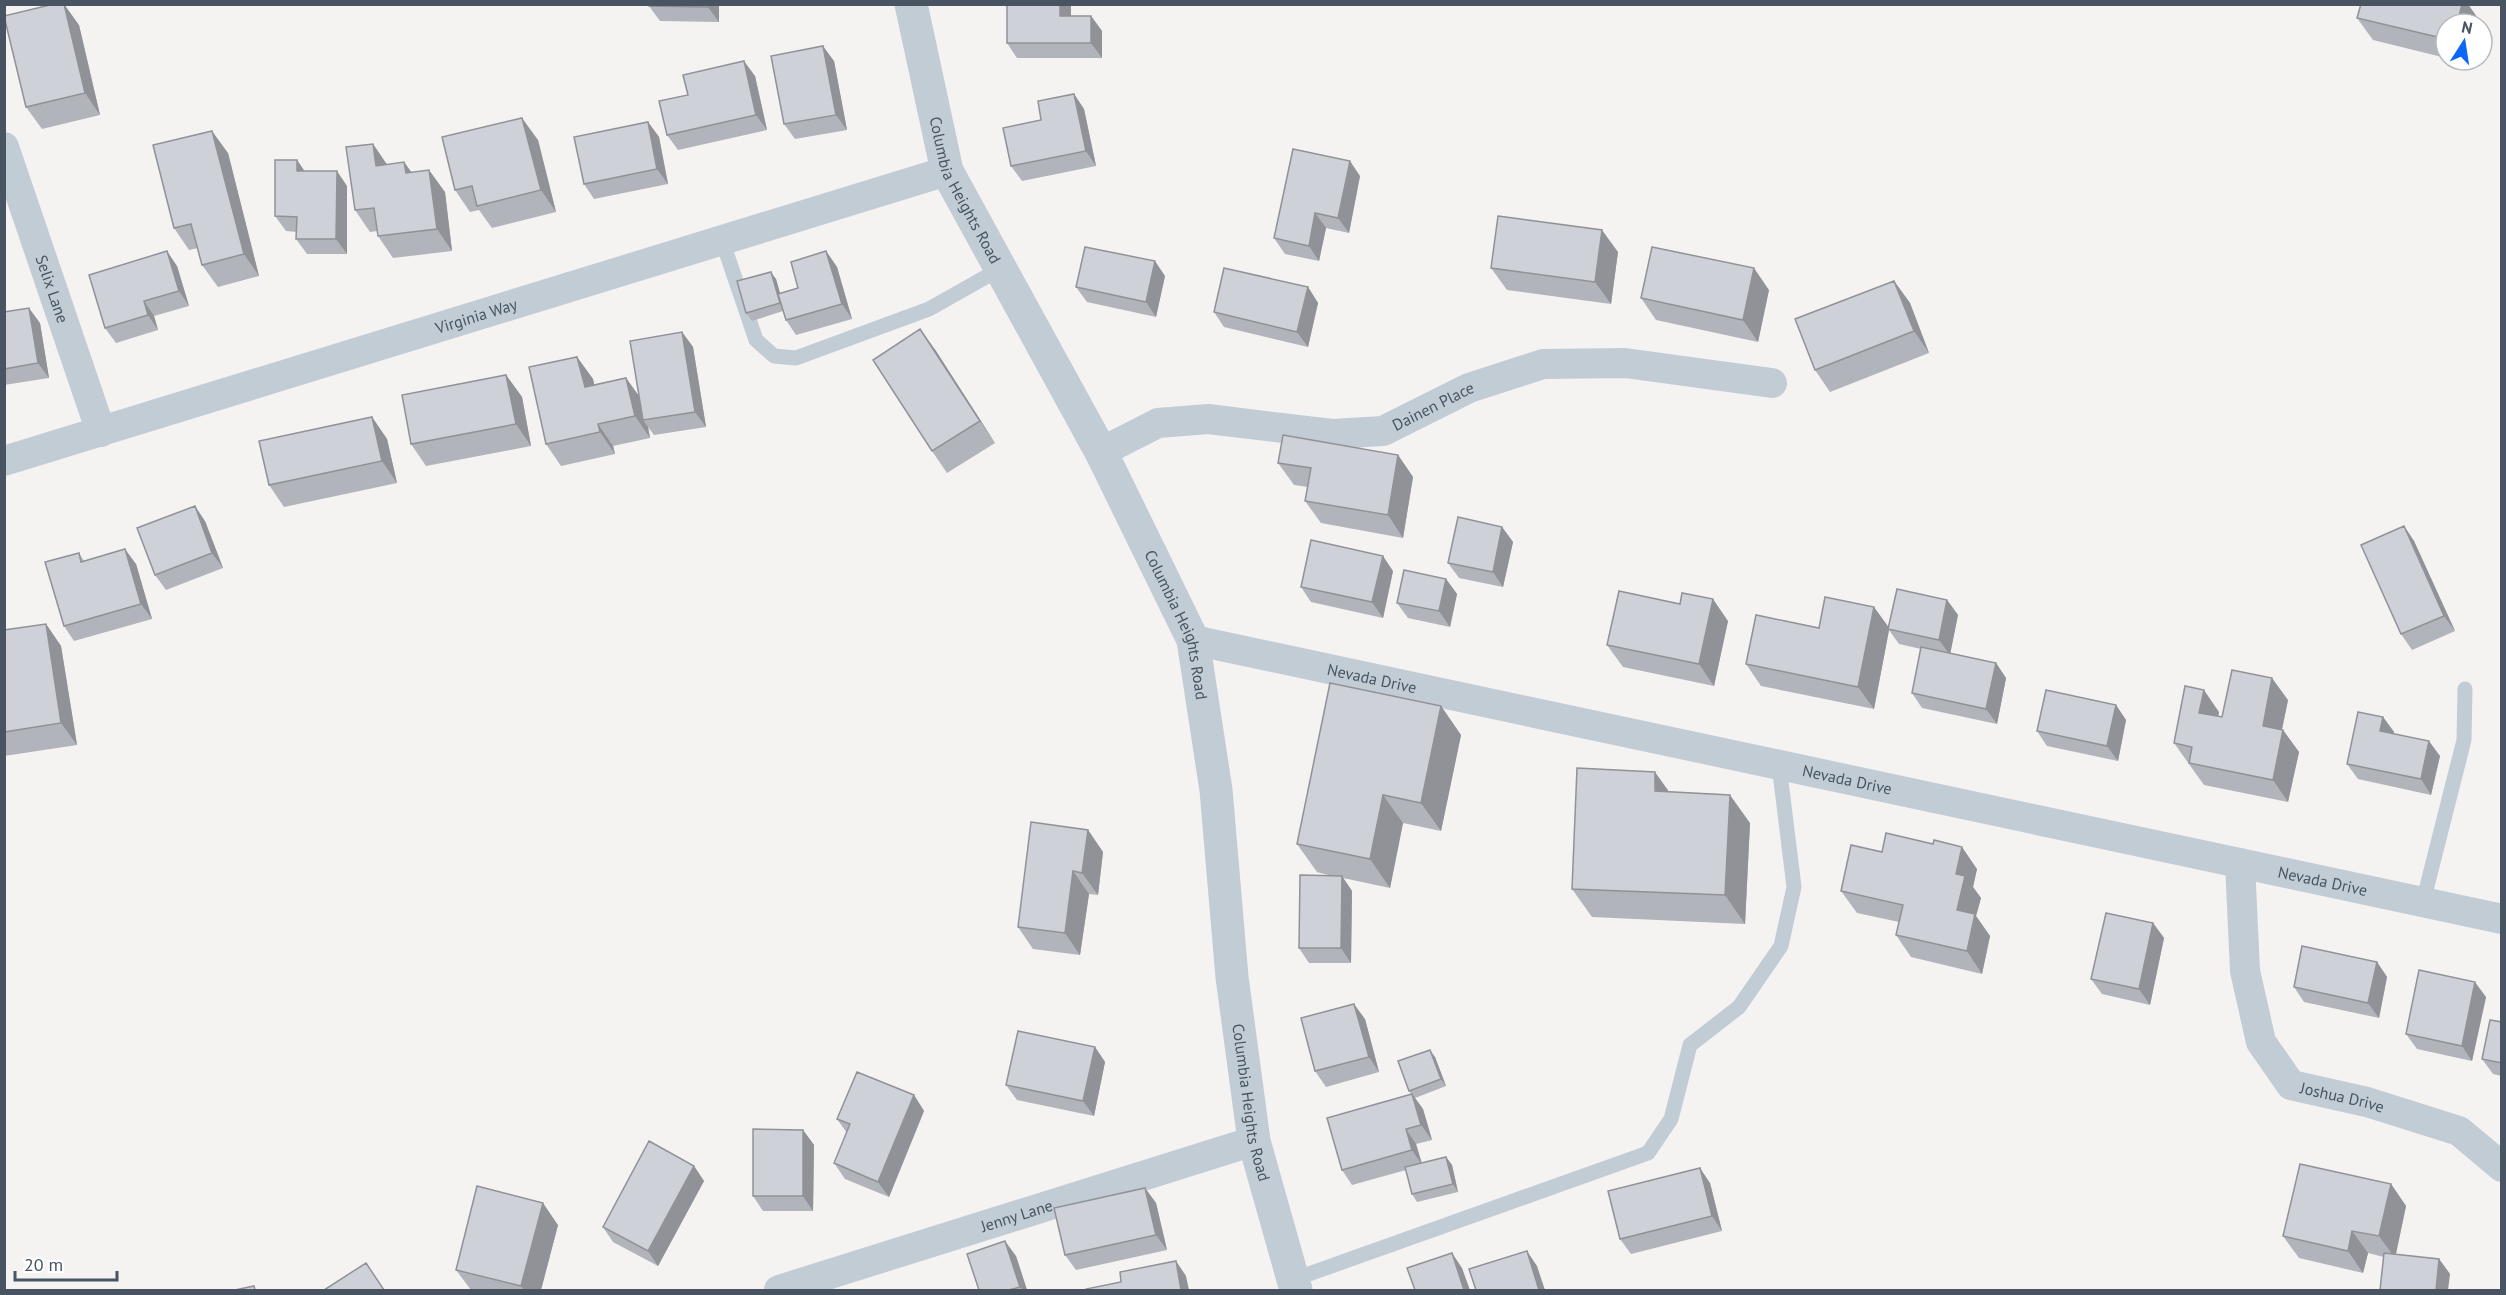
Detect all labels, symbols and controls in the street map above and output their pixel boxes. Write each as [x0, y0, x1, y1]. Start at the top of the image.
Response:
north arrow [2434, 12, 2494, 72]
text: N [2460, 16, 2474, 38]
street label: Columbia Heights Road [926, 115, 1006, 267]
street label: Selix Lane [32, 252, 73, 326]
street label: Virginia Way [432, 294, 520, 338]
street label: Dainen Place [1389, 377, 1476, 435]
street label: Columbia Heights Road [1140, 546, 1212, 701]
street label: Nevada Drive [1325, 659, 1419, 697]
street label: Nevada Drive [1801, 760, 1894, 799]
street label: Nevada Drive [2276, 862, 2369, 900]
street label: Columbia Heights Road [1228, 1022, 1275, 1183]
street label: Joshua Drive [2298, 1077, 2387, 1117]
street label: Jenny Lane [977, 1195, 1055, 1236]
scale bar [15, 1244, 117, 1282]
text: 20 m [24, 1253, 63, 1276]

